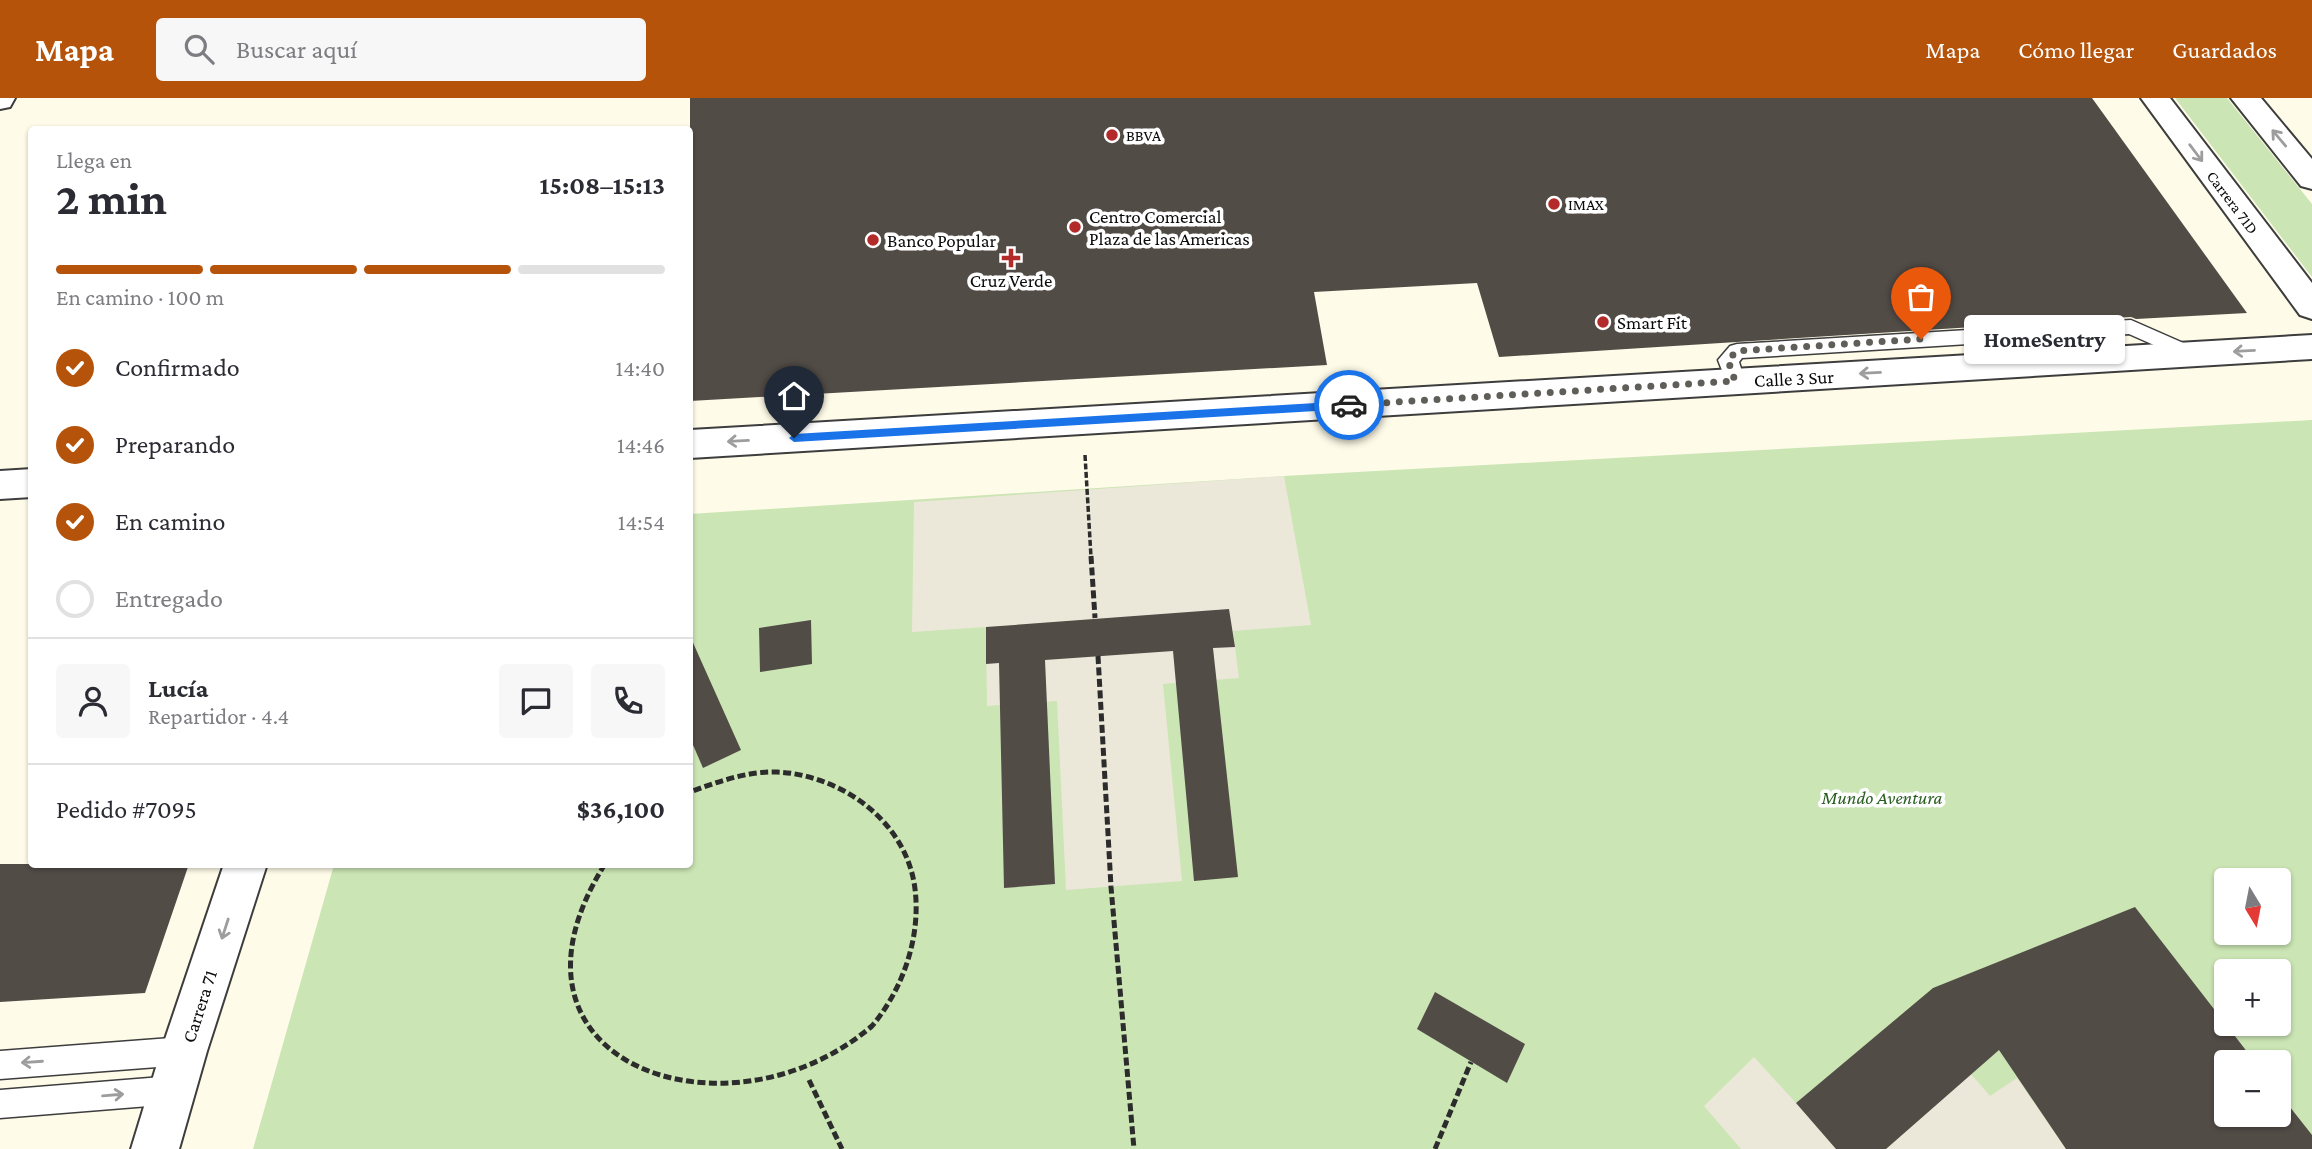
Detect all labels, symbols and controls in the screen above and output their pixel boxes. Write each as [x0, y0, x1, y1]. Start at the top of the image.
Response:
search box [156, 18, 646, 81]
icon: search [180, 30, 218, 68]
text: Mapa [35, 31, 114, 68]
text: Buscar aquí [236, 35, 357, 64]
text: Mapa [1926, 36, 1980, 63]
text: Cómo llegar [2018, 36, 2134, 63]
text: Guardados [2172, 36, 2277, 63]
marker: BBVA [1104, 127, 1120, 143]
place label: BBVA [1126, 127, 1162, 144]
one-way arrow [2271, 130, 2286, 148]
one-way arrow [2188, 143, 2203, 161]
text: Llega en [56, 147, 132, 173]
street label: Carrera 71D [2204, 168, 2262, 237]
text: 15:08–15:13 [540, 171, 665, 200]
text: 2 min [56, 173, 167, 224]
marker: IMAX [1546, 196, 1562, 212]
place label: IMAX [1568, 196, 1605, 213]
place label: Centro Comercial Plaza de las Americas [1089, 206, 1250, 249]
marker: Centro Comercial Plaza de las Americas [1067, 219, 1083, 235]
place label: Banco Popular [887, 230, 997, 251]
marker: Banco Popular [865, 232, 881, 248]
marker: Cruz Verde [1003, 250, 1019, 266]
pin [1891, 267, 1951, 339]
place label: Cruz Verde [970, 270, 1052, 291]
icon: bag [1902, 278, 1940, 316]
text: En camino · 100 m [56, 284, 224, 310]
place label: Smart Fit [1617, 312, 1688, 333]
marker: Smart Fit [1595, 314, 1611, 330]
callout: HomeSentry [1963, 314, 2124, 364]
text: HomeSentry [1983, 326, 2106, 352]
one-way arrow [2233, 344, 2256, 357]
icon: check [56, 349, 94, 387]
text: Confirmado [115, 353, 240, 382]
text: 14:40 [616, 355, 665, 381]
pin [764, 366, 824, 438]
street label: Calle 3 Sur [1753, 366, 1835, 391]
one-way arrow [1859, 367, 1882, 380]
courier [1314, 370, 1384, 440]
icon: home [775, 377, 813, 415]
icon: car [1330, 386, 1368, 424]
icon: check [56, 426, 94, 464]
text: Preparando [115, 430, 235, 459]
text: 14:46 [617, 432, 665, 458]
one-way arrow [727, 435, 750, 448]
icon: check [56, 503, 94, 541]
text: En camino [115, 507, 225, 536]
text: 14:54 [618, 509, 665, 535]
text: Entregado [115, 584, 223, 613]
button: person [56, 664, 130, 738]
button: chat [499, 664, 573, 738]
button: phone [591, 664, 665, 738]
text: Lucía [148, 674, 208, 703]
text: Repartidor · 4.4 [148, 703, 289, 729]
park label: Mundo Aventura [1821, 787, 1943, 808]
text: Pedido #7095 [56, 795, 197, 824]
text: $36,100 [577, 795, 665, 824]
north arrow [2214, 868, 2291, 945]
map controls [2214, 868, 2291, 1127]
one-way arrow [218, 918, 230, 940]
button: + [2214, 959, 2291, 1036]
street label: Carrera 71 [178, 967, 221, 1045]
button: − [2214, 1050, 2291, 1127]
one-way arrow [21, 1056, 43, 1069]
one-way arrow [101, 1088, 124, 1101]

